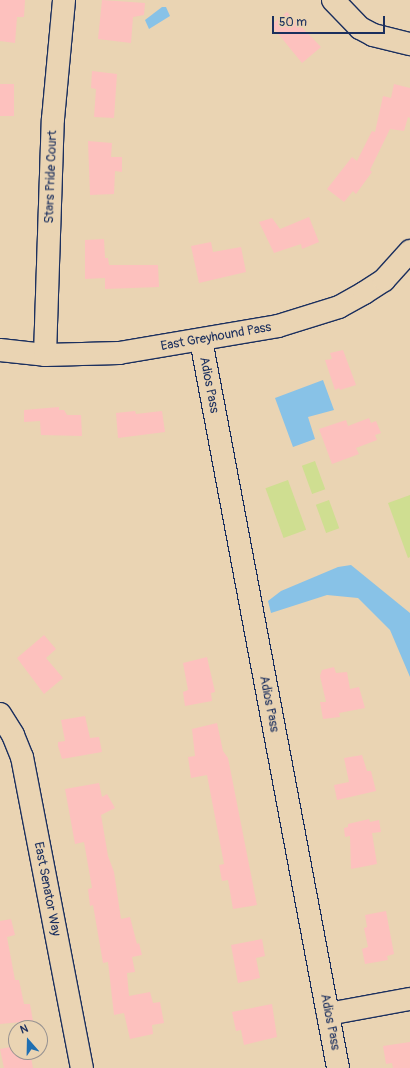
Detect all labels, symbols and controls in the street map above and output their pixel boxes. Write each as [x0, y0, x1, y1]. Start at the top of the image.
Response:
scale bar [274, 8, 387, 34]
text: 50 m [279, 15, 307, 30]
street label: Stars Pride Court [42, 130, 60, 224]
street label: East Greyhound Pass [159, 320, 273, 354]
street label: Adios Pass [196, 356, 222, 414]
street label: Adios Pass [256, 675, 282, 733]
street label: East Senator Way [30, 840, 64, 938]
street label: Adios Pass [317, 993, 343, 1051]
north arrow [8, 1020, 48, 1060]
text: N [18, 1022, 30, 1037]

